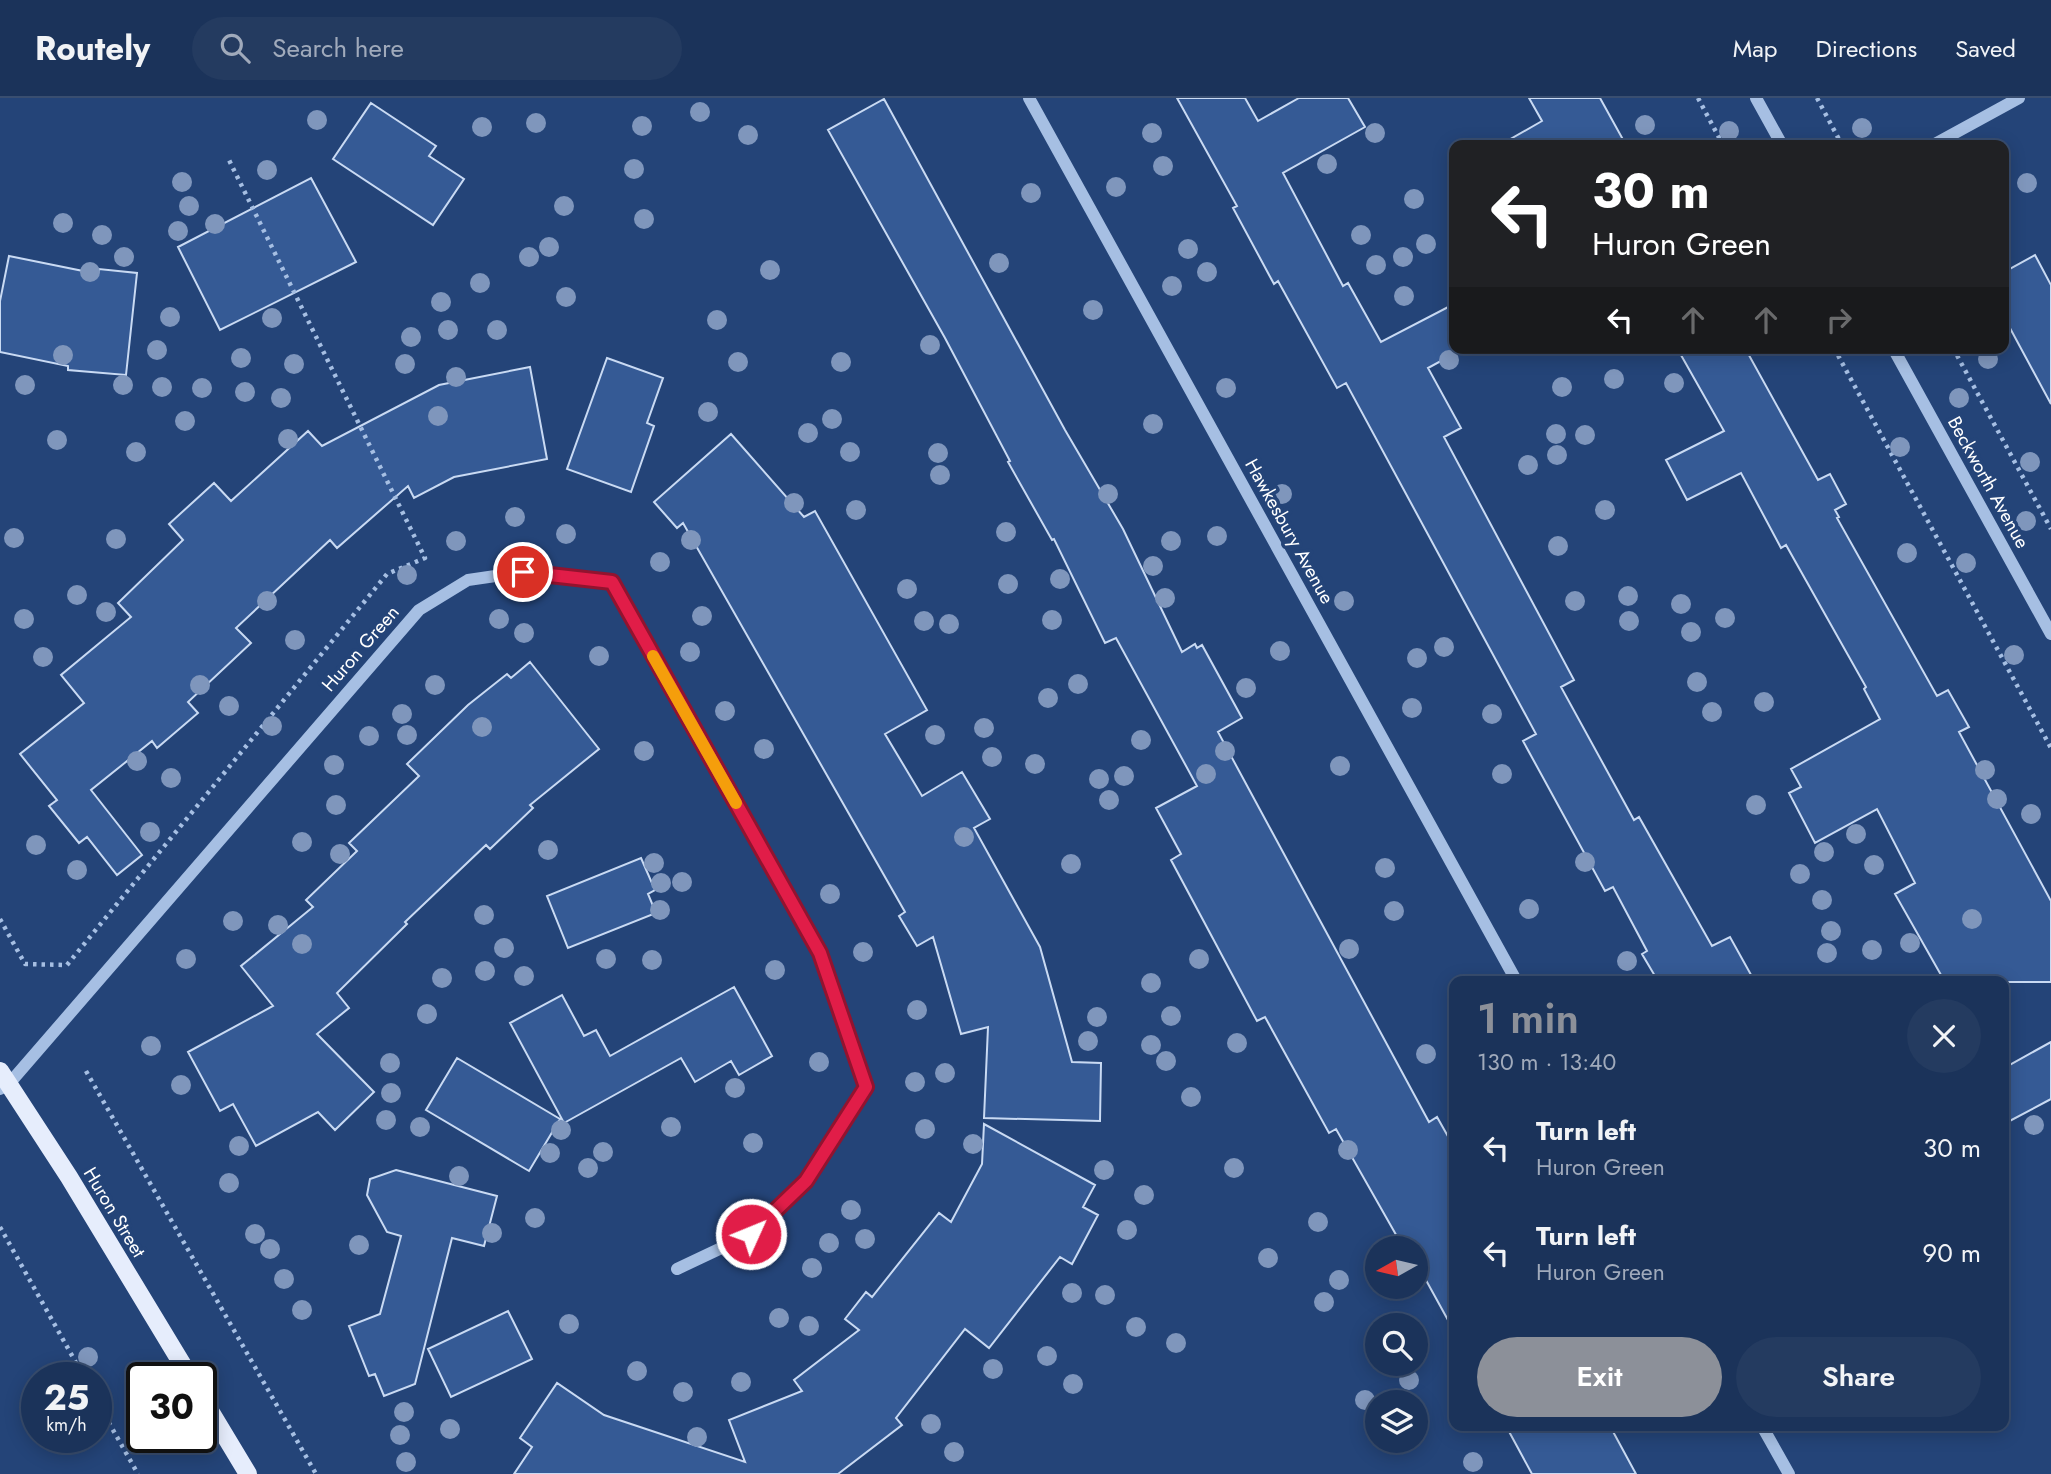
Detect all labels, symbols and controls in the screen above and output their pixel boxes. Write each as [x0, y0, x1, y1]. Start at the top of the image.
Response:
search box [192, 17, 682, 80]
text: Routely [35, 25, 150, 72]
icon: search [216, 29, 254, 67]
text: Search here [272, 29, 404, 67]
text: Map [1733, 31, 1778, 66]
text: Directions [1816, 31, 1917, 66]
text: Saved [1955, 31, 2016, 66]
text: 30 m [1592, 156, 1710, 226]
icon: left [1477, 168, 1568, 259]
text: Huron Green [1592, 221, 1771, 267]
icon: left [1601, 301, 1639, 339]
icon: ahead [1674, 301, 1712, 339]
icon: ahead [1747, 301, 1785, 339]
icon: right [1820, 301, 1858, 339]
street label: Beckworth Avenue [1941, 411, 2036, 553]
street label: Hawkesbury Avenue [1238, 454, 1341, 609]
pin [493, 542, 553, 602]
icon: arrive [504, 553, 542, 591]
street label: Huron Green [315, 599, 405, 697]
text: 1 min [1477, 988, 1579, 1049]
button: close [1907, 999, 1981, 1073]
text: 130 m · 13:40 [1477, 1045, 1616, 1079]
text: Turn left [1536, 1112, 1636, 1150]
icon: left [1477, 1129, 1515, 1167]
text: 30 m [1923, 1129, 1981, 1167]
text: Huron Green [1536, 1150, 1665, 1184]
street label: Huron Street [77, 1162, 152, 1263]
position arrow [714, 1197, 788, 1271]
text: Turn left [1536, 1217, 1636, 1255]
icon: left [1477, 1234, 1515, 1272]
text: 90 m [1922, 1234, 1981, 1272]
north arrow [1365, 1236, 1428, 1298]
map controls [1365, 1236, 1428, 1453]
text: Huron Green [1536, 1255, 1665, 1289]
button: search [1365, 1313, 1428, 1376]
button: Exit [1477, 1337, 1722, 1417]
button: Share [1736, 1337, 1981, 1417]
speed limit sign: 30 [126, 1362, 217, 1453]
text: 25 [44, 1373, 89, 1423]
button: layers [1365, 1390, 1428, 1453]
text: km/h [46, 1412, 87, 1438]

